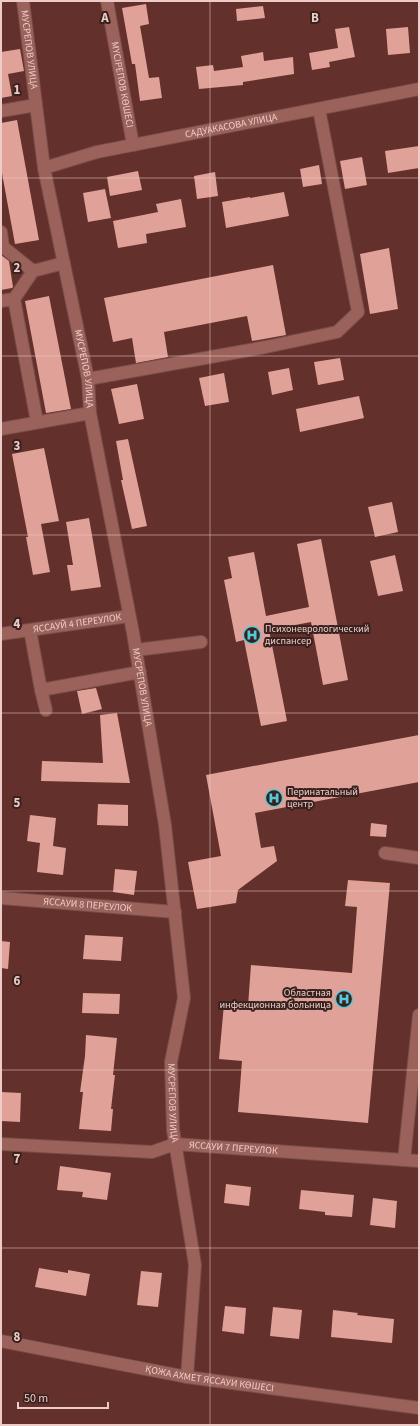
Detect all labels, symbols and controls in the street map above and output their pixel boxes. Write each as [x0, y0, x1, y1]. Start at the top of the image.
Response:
street label: МУСРЕПОВ УЛИЦА [17, 9, 41, 90]
text: A [100, 9, 109, 27]
text: B [311, 9, 319, 27]
street label: МҮСІРЕПОВ КӨШЕСІ [107, 41, 137, 129]
text: 1 [14, 81, 21, 99]
street label: САДУАКАСОВА УЛИЦА [184, 110, 279, 142]
text: 2 [14, 259, 21, 277]
street label: МУСРЕПОВ УЛИЦА [71, 328, 97, 409]
text: 3 [14, 437, 21, 455]
street label: ЯССАУЙ 4 ПЕРЕУЛОК [32, 610, 123, 636]
text: 4 [14, 615, 21, 633]
place label: Психоневрологический диспансер [265, 622, 369, 648]
hospital icon: Психоневрологический диспансер [242, 625, 262, 645]
street label: МУСРЕПОВ УЛИЦА [129, 647, 156, 728]
place label: Перинатальный центр [287, 785, 358, 811]
hospital icon: Перинатальный центр [264, 788, 284, 808]
text: 5 [14, 794, 21, 812]
street label: ЯССАУИ 8 ПЕРЕУЛОК [43, 894, 133, 916]
text: 6 [14, 972, 21, 990]
place label: Областная инфекционная больница [219, 986, 331, 1012]
hospital icon: Областная инфекционная больница [334, 989, 354, 1009]
street label: МУСРЕПОВ УЛИЦА [164, 1063, 182, 1144]
street label: ЯССАУИ 7 ПЕРЕУЛОК [188, 1138, 278, 1158]
text: 7 [14, 1150, 21, 1168]
text: 8 [14, 1328, 21, 1346]
street label: ҚОЖА АХМЕТ ЯССАУИ КӨШЕСІ [144, 1362, 275, 1396]
scale bar [18, 1384, 108, 1410]
text: 50 m [24, 1390, 48, 1407]

